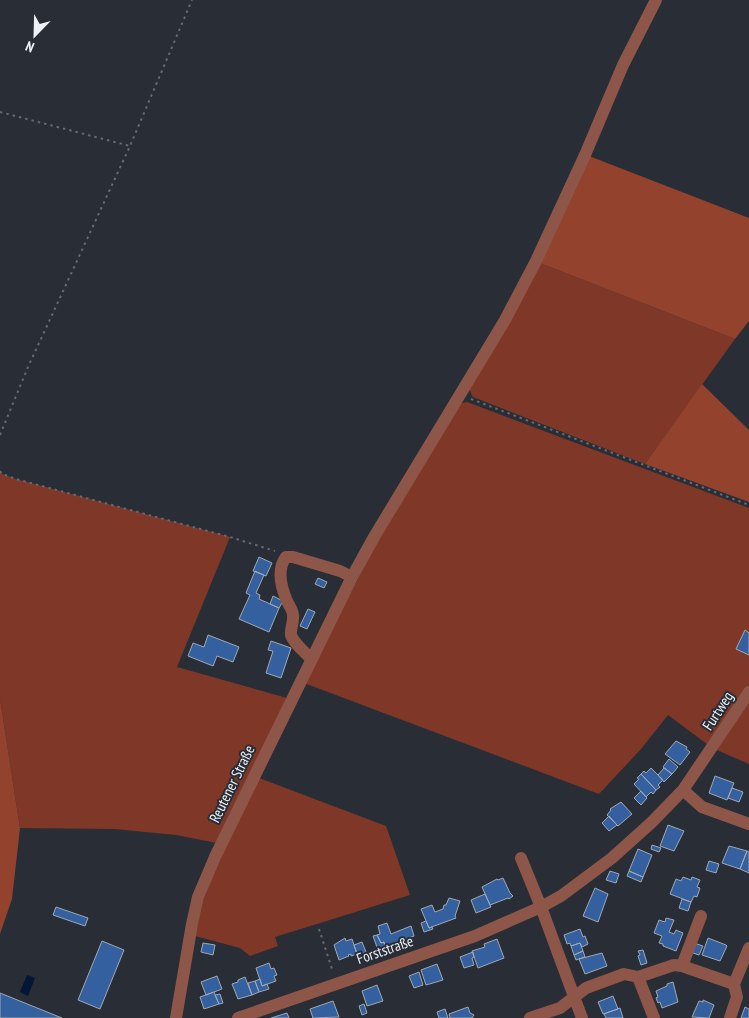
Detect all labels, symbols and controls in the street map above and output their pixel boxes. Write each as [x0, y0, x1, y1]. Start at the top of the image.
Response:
north arrow [10, 10, 60, 60]
text: N [23, 37, 37, 57]
street label: Furtweg [698, 688, 737, 734]
street label: Reutener Straße [205, 742, 258, 826]
street label: Forststraße [354, 931, 416, 968]

